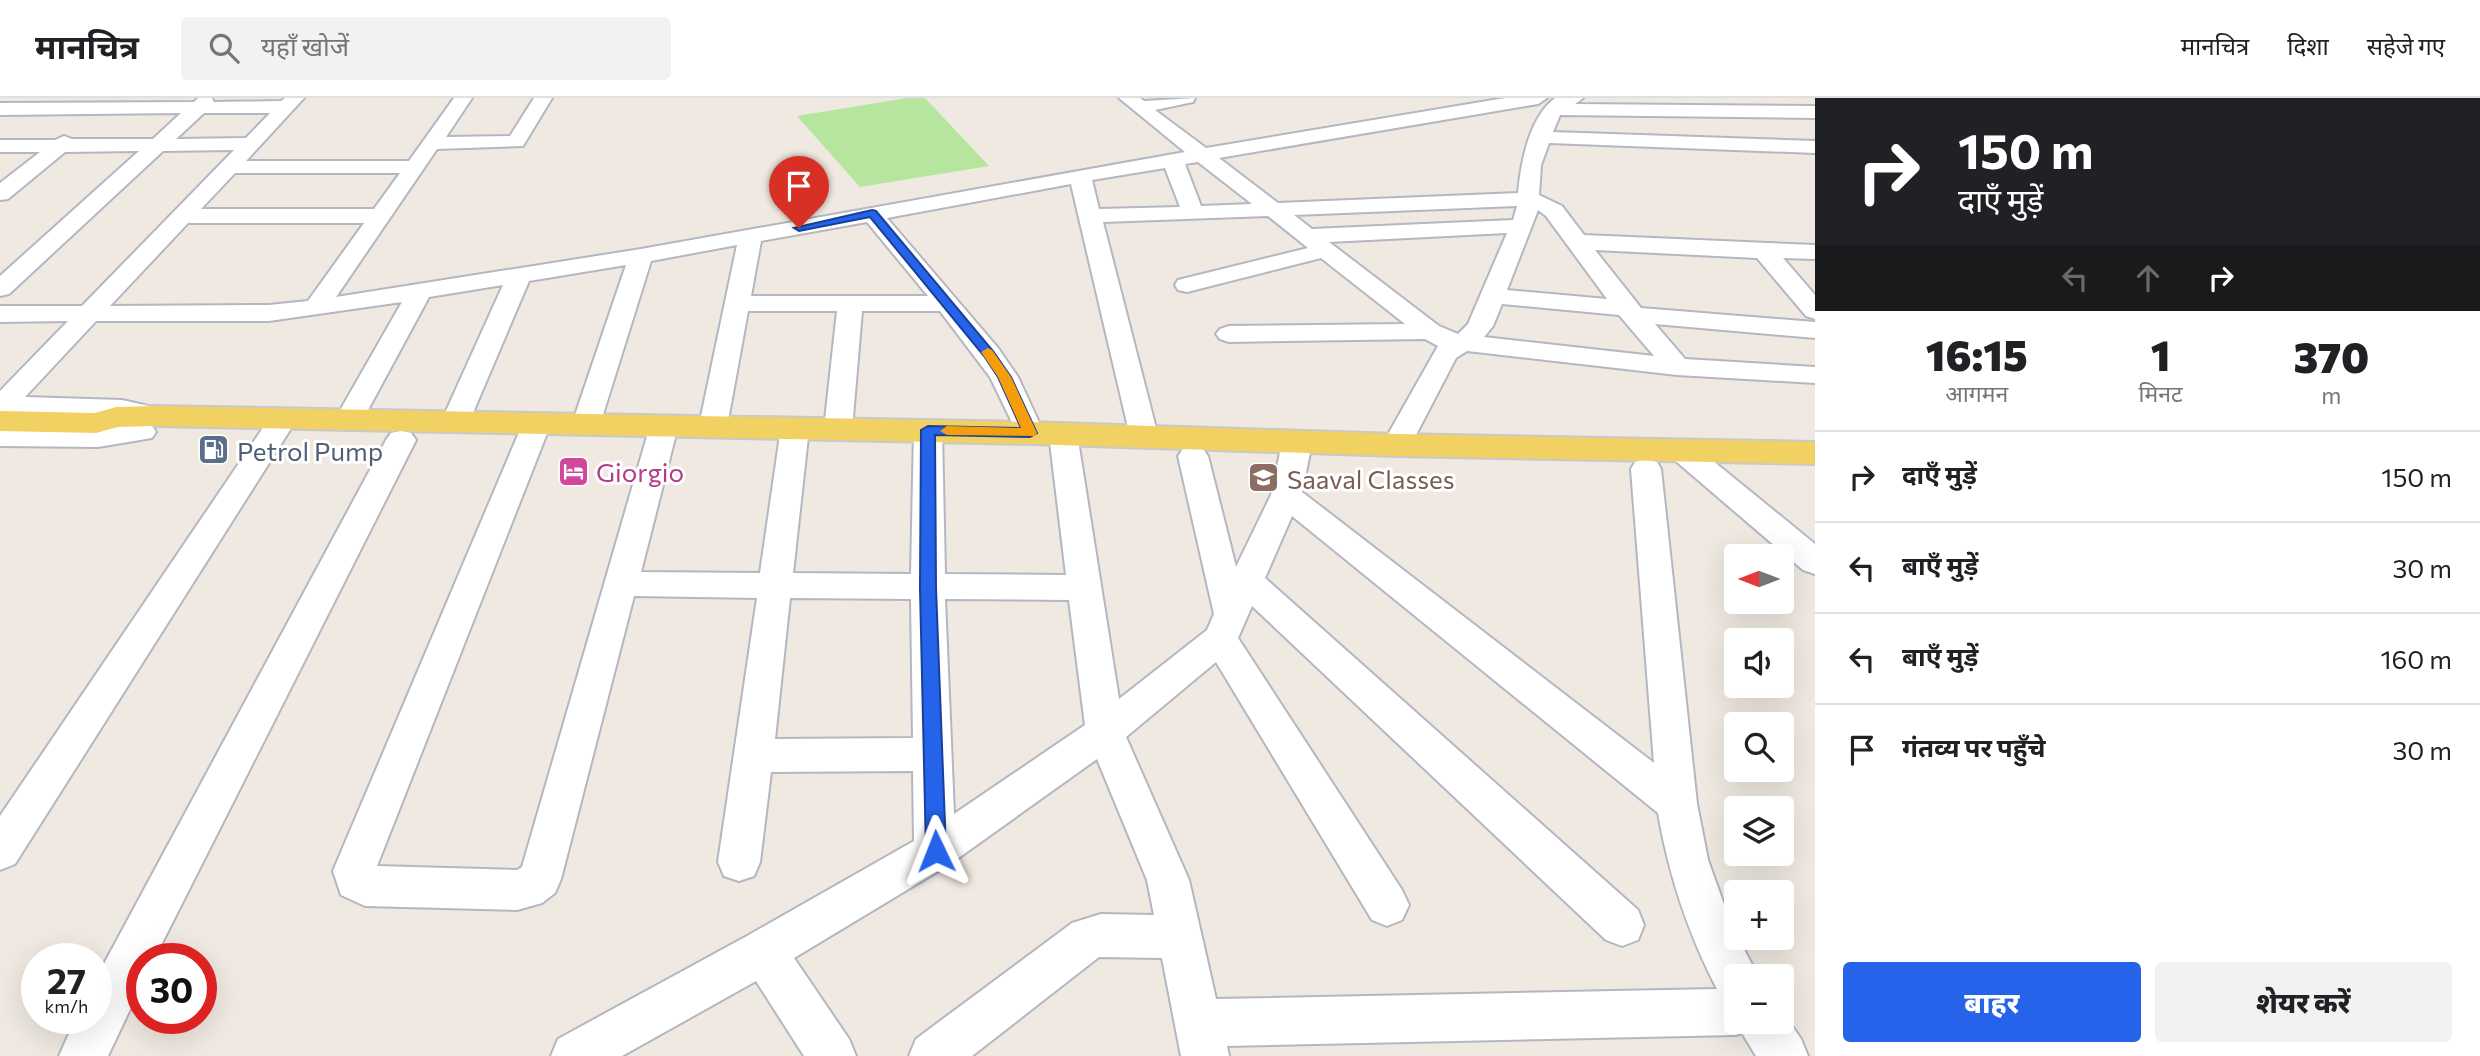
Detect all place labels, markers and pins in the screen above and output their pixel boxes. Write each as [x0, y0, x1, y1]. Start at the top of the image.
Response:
pin [769, 156, 829, 228]
fuel station icon: Petrol Pump [197, 433, 231, 467]
place label: Petrol Pump [237, 435, 383, 466]
hotel icon: Giorgio [556, 454, 590, 488]
place label: Giorgio [596, 456, 684, 487]
school or university icon: Saaval Classes [1247, 461, 1281, 495]
place label: Saaval Classes [1287, 463, 1455, 494]

